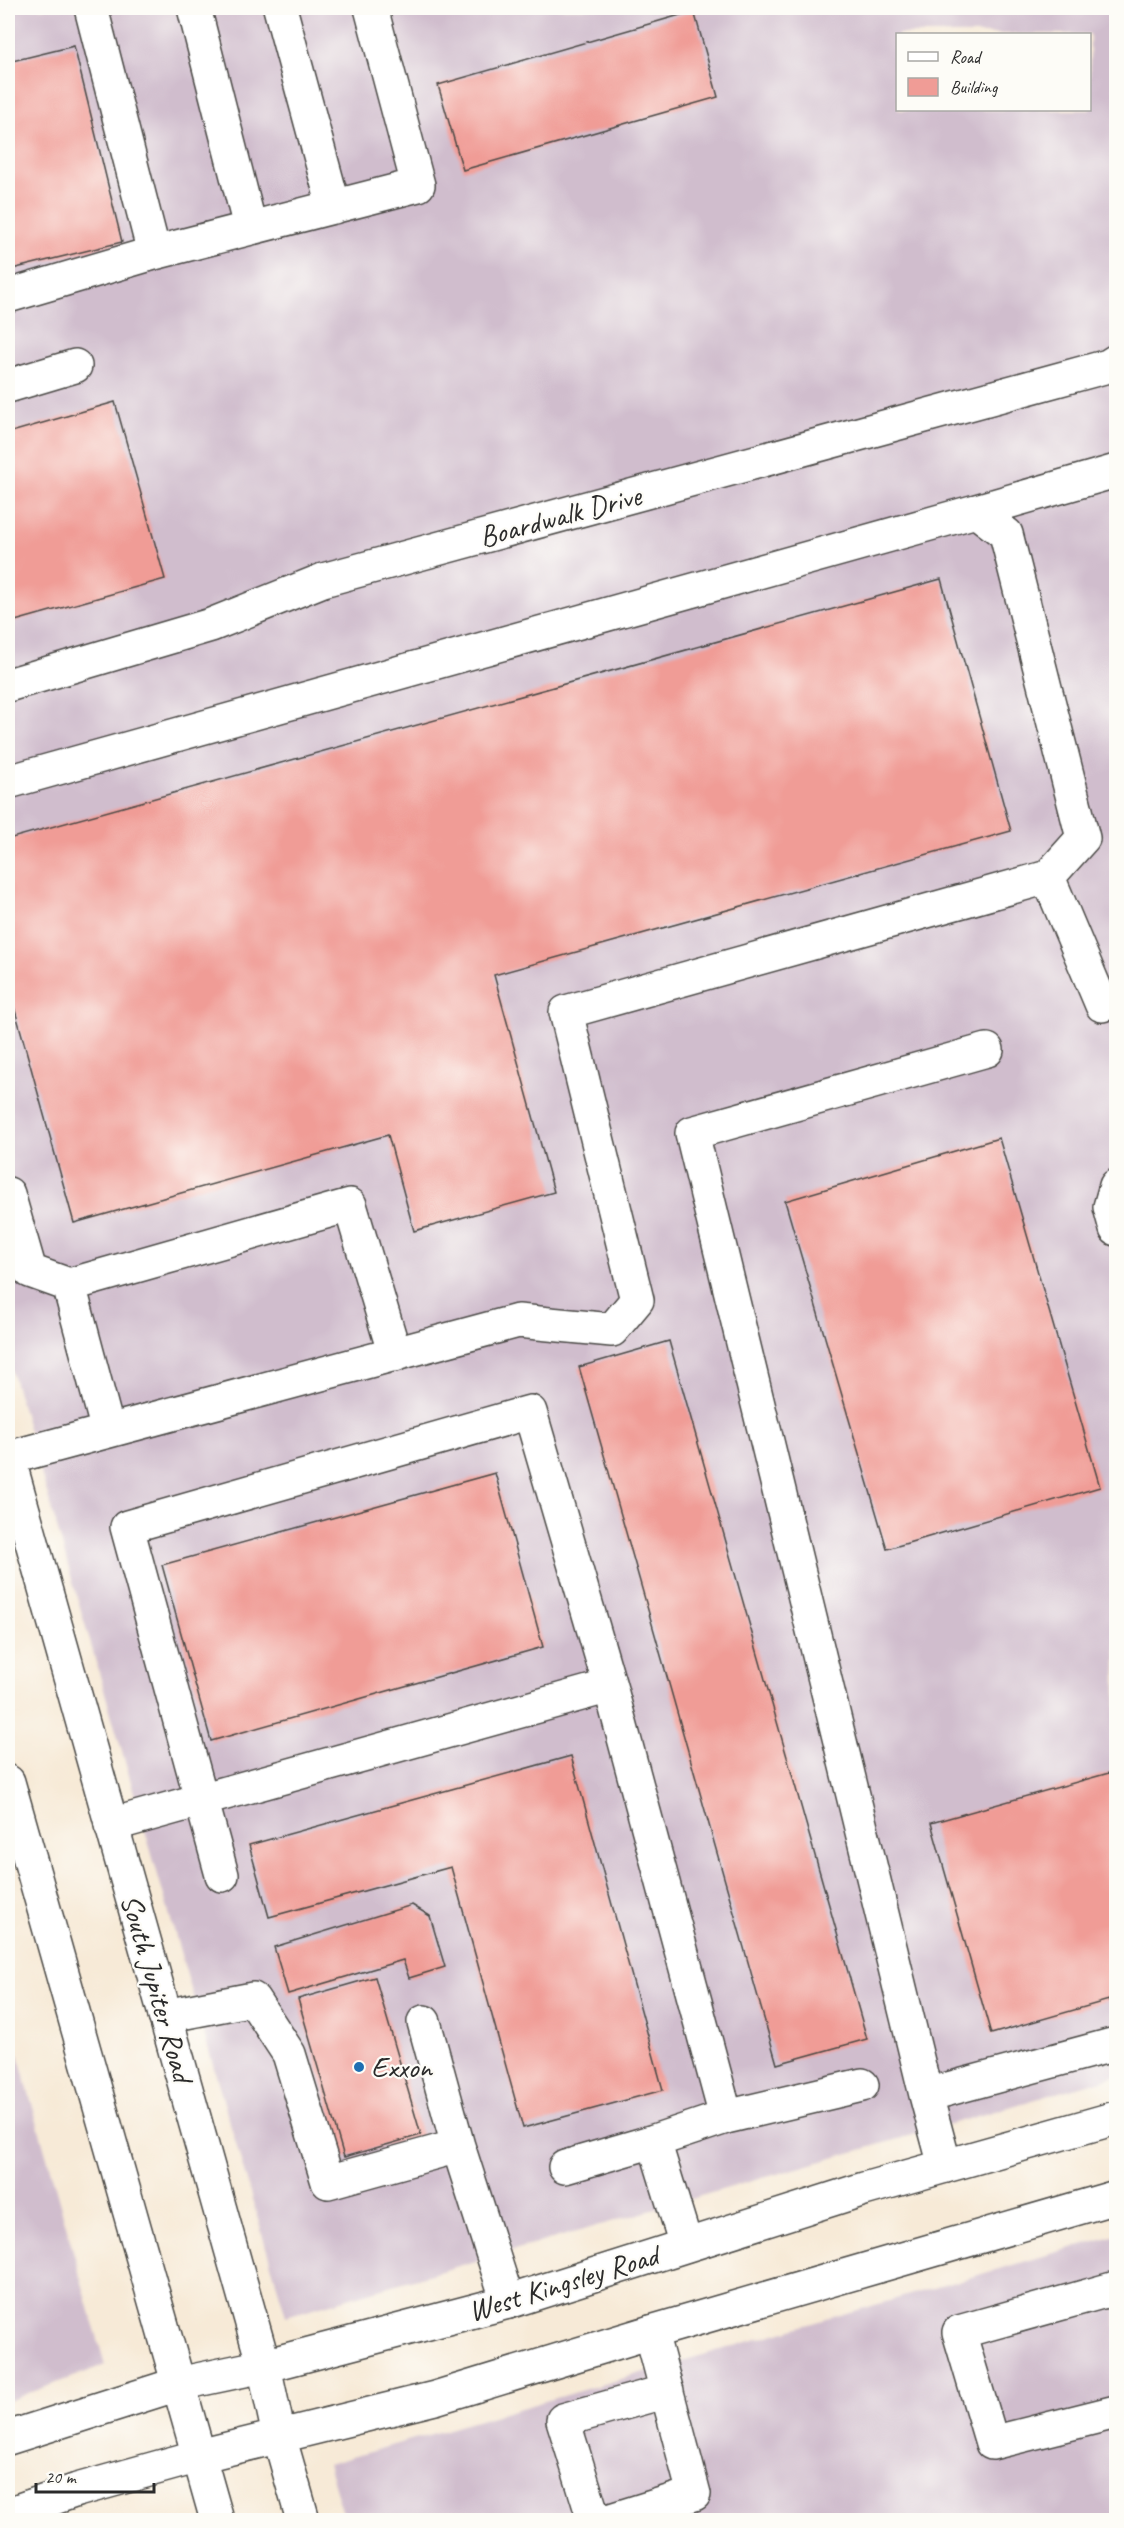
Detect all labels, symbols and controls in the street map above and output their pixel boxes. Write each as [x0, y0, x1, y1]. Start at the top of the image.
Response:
legend [896, 33, 1091, 111]
text: Road [950, 46, 983, 68]
text: Building [950, 76, 999, 98]
street label: Boardwalk Drive [475, 476, 647, 556]
street label: South Jupiter Road [112, 1890, 203, 2090]
place label: Exxon [371, 2048, 433, 2086]
marker: Exxon [352, 2060, 366, 2074]
street label: West Kingsley Road [464, 2235, 666, 2330]
scale bar [36, 2456, 154, 2494]
text: 20 m [45, 2466, 78, 2488]

